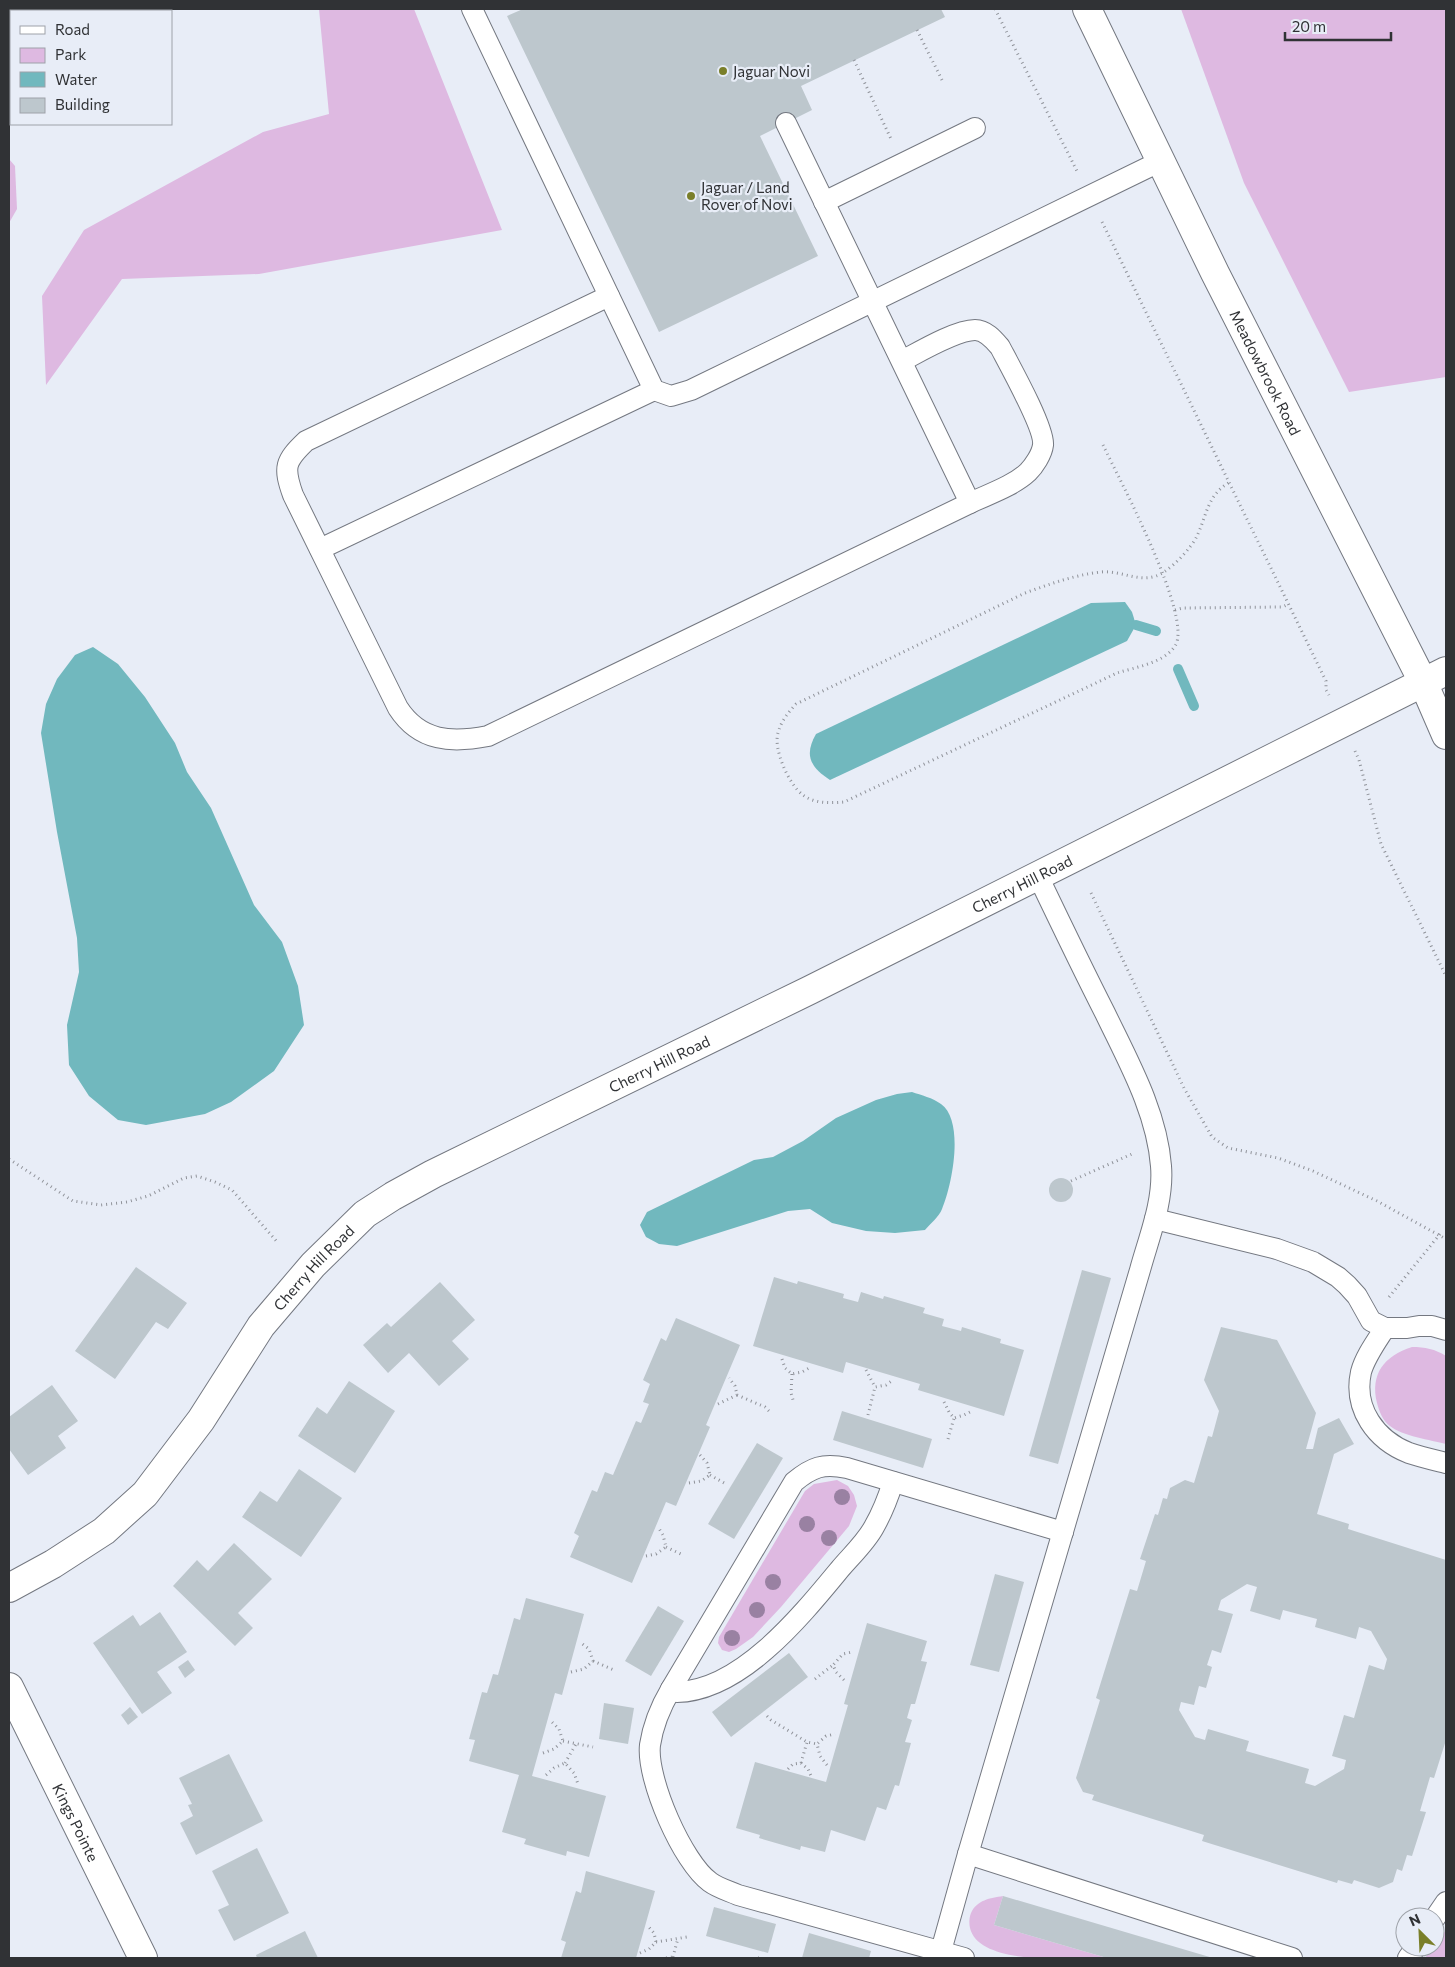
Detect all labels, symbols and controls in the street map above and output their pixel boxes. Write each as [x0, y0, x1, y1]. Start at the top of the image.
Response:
legend [10, 10, 172, 125]
scale bar [1285, 10, 1391, 42]
text: 20 m [1292, 17, 1326, 35]
text: Road [55, 20, 90, 38]
text: Park [55, 45, 86, 63]
place label: Jaguar Novi [733, 62, 810, 80]
marker: Jaguar Novi [717, 65, 729, 77]
text: Water [55, 70, 97, 88]
text: Building [55, 95, 110, 113]
place label: Jaguar / Land Rover of Novi [701, 178, 793, 213]
marker: Jaguar / Land Rover of Novi [685, 190, 697, 202]
street label: Meadowbrook Road [1226, 307, 1305, 438]
street label: Cherry Hill Road [969, 851, 1075, 916]
street label: Cherry Hill Road [606, 1031, 713, 1096]
street label: Cherry Hill Road [269, 1221, 357, 1314]
street label: Kings Pointe [49, 1780, 103, 1864]
north arrow [1395, 1907, 1445, 1957]
text: N [1406, 1910, 1423, 1930]

